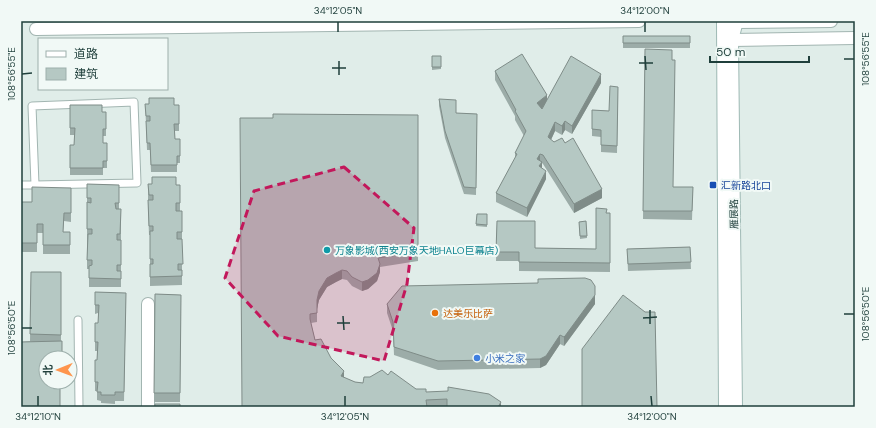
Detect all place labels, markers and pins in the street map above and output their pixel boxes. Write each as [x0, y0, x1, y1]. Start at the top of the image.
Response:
place label: 汇新路北口 [721, 179, 771, 192]
marker: 汇新路北口 [708, 180, 718, 190]
place label: 万象影城(西安万象天地HALO巨幕店) [335, 244, 499, 257]
marker: 万象影城(西安万象天地HALO巨幕店) [322, 245, 332, 255]
place label: 达美乐比萨 [443, 307, 493, 320]
marker: 达美乐比萨 [430, 308, 440, 318]
place label: 小米之家 [485, 352, 526, 365]
marker: 小米之家 [472, 353, 482, 363]

